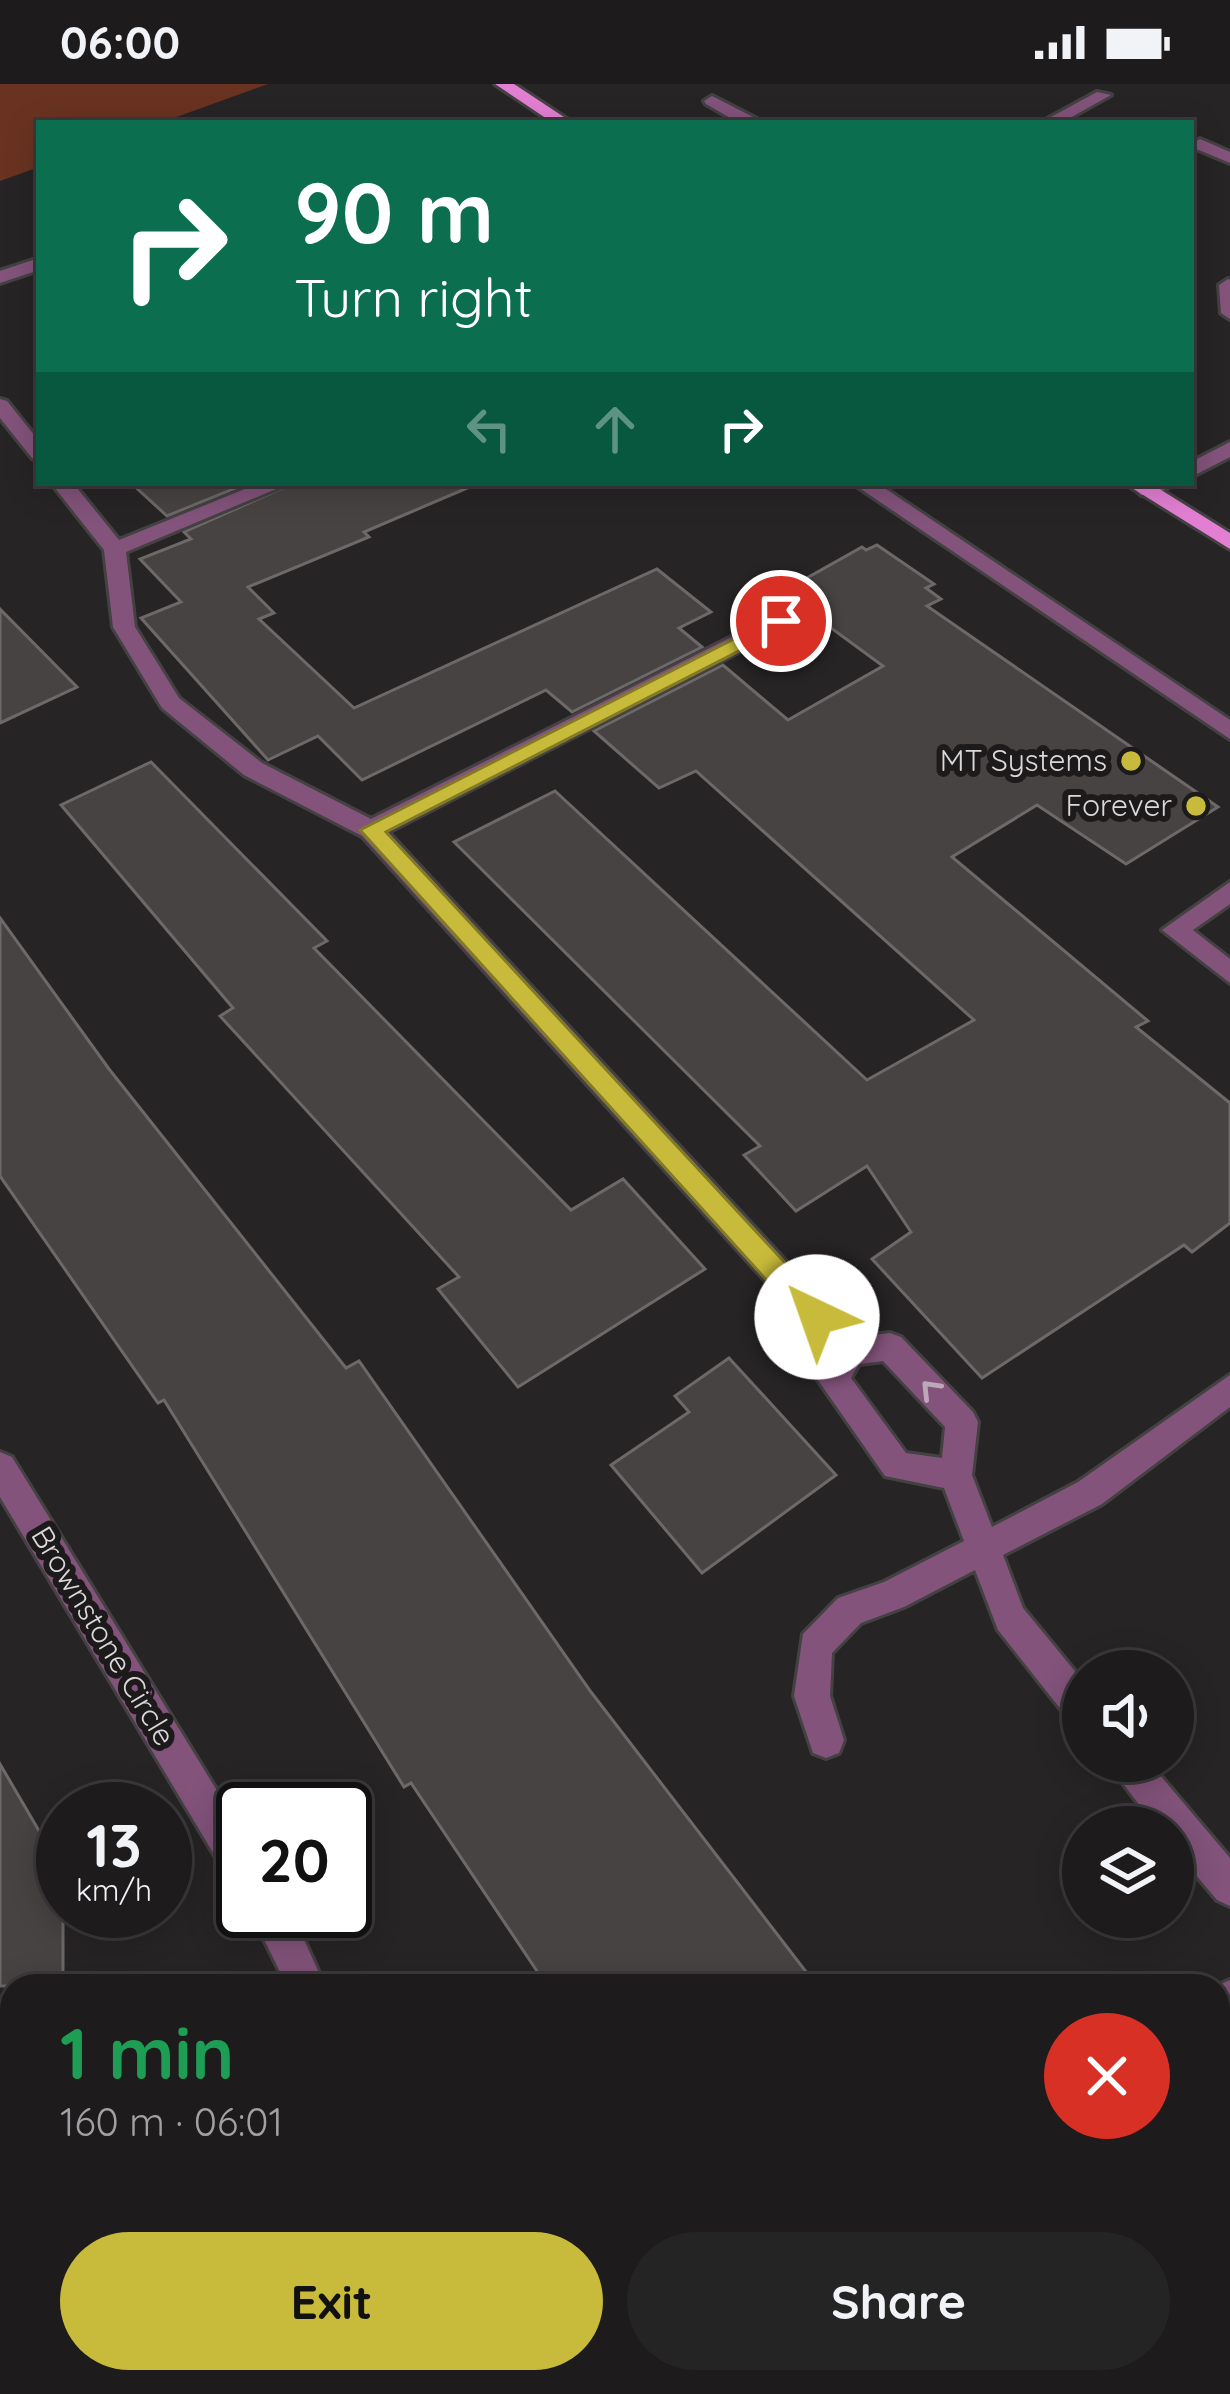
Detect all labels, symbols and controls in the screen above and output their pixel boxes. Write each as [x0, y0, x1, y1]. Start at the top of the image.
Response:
text: 06:00 [60, 14, 180, 70]
text: 90 m [294, 159, 494, 264]
icon: right [96, 168, 252, 324]
text: Turn right [294, 263, 533, 331]
icon: left [456, 396, 522, 462]
icon: ahead [582, 396, 648, 462]
icon: right [708, 396, 774, 462]
pin [730, 570, 832, 672]
icon: arrive [748, 588, 814, 654]
place label: MT Systems [940, 741, 1107, 779]
marker: MT Systems [1118, 748, 1144, 774]
place label: Forever [1065, 786, 1172, 824]
marker: Forever [1183, 793, 1209, 819]
position arrow [754, 1254, 880, 1380]
one-way arrow [923, 1381, 945, 1403]
street label: Brownstone Circle [23, 1519, 184, 1752]
map controls [1062, 1650, 1194, 1938]
button: sound [1062, 1650, 1194, 1782]
speed limit sign: 20 [216, 1782, 372, 1938]
button: layers [1062, 1806, 1194, 1938]
text: 13 [86, 1807, 142, 1882]
text: km/h [76, 1871, 152, 1909]
text: 1 min [60, 2007, 234, 2097]
button: close [1044, 2013, 1170, 2139]
text: 160 m · 06:01 [60, 2097, 283, 2146]
button: Exit [60, 2232, 603, 2370]
button: Share [627, 2232, 1170, 2370]

